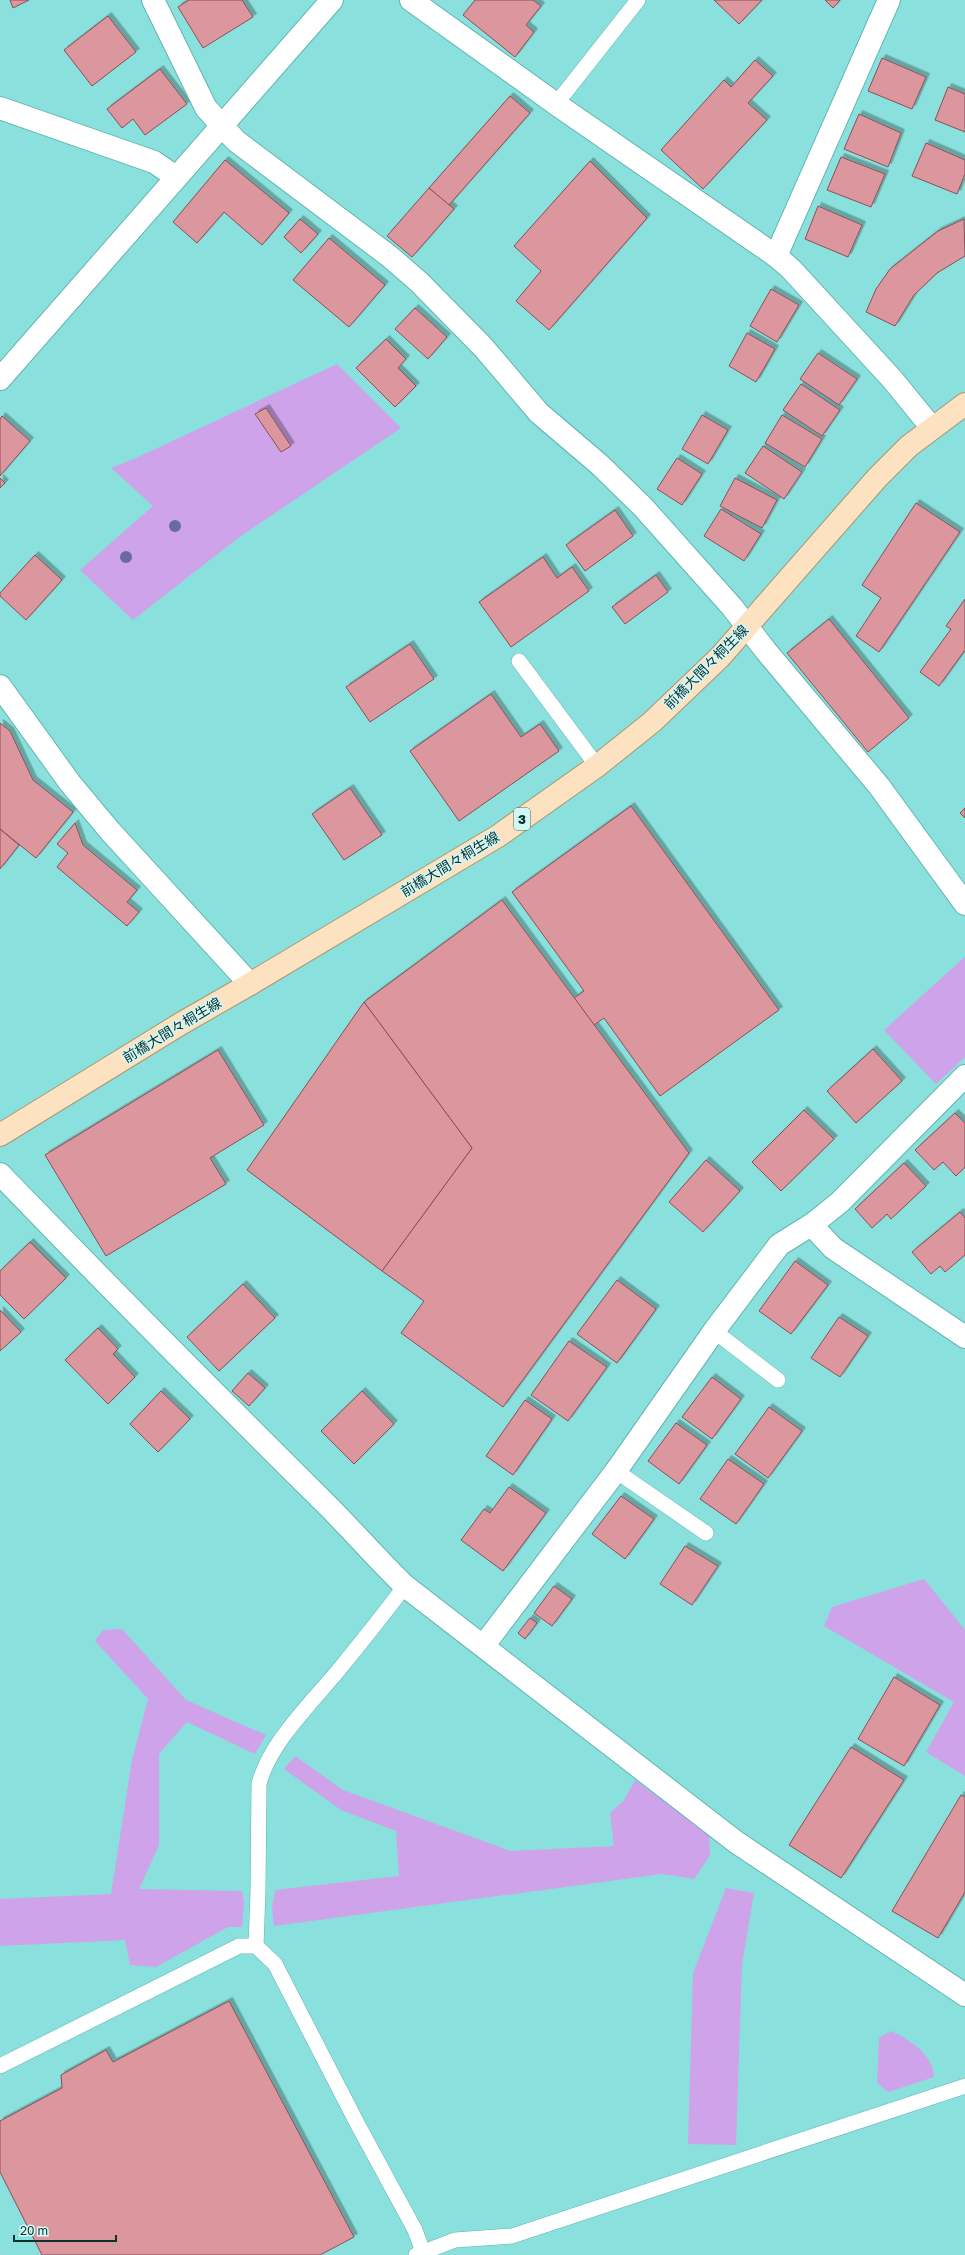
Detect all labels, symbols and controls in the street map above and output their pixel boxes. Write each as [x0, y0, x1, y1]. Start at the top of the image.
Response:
street label: 前橋大間々桐生線 [660, 621, 751, 712]
road number: 3 [514, 808, 530, 830]
street label: 前橋大間々桐生線 [397, 827, 502, 900]
street label: 前橋大間々桐生線 [119, 993, 224, 1066]
scale bar [14, 2217, 116, 2243]
text: 20 m [20, 2223, 48, 2238]

